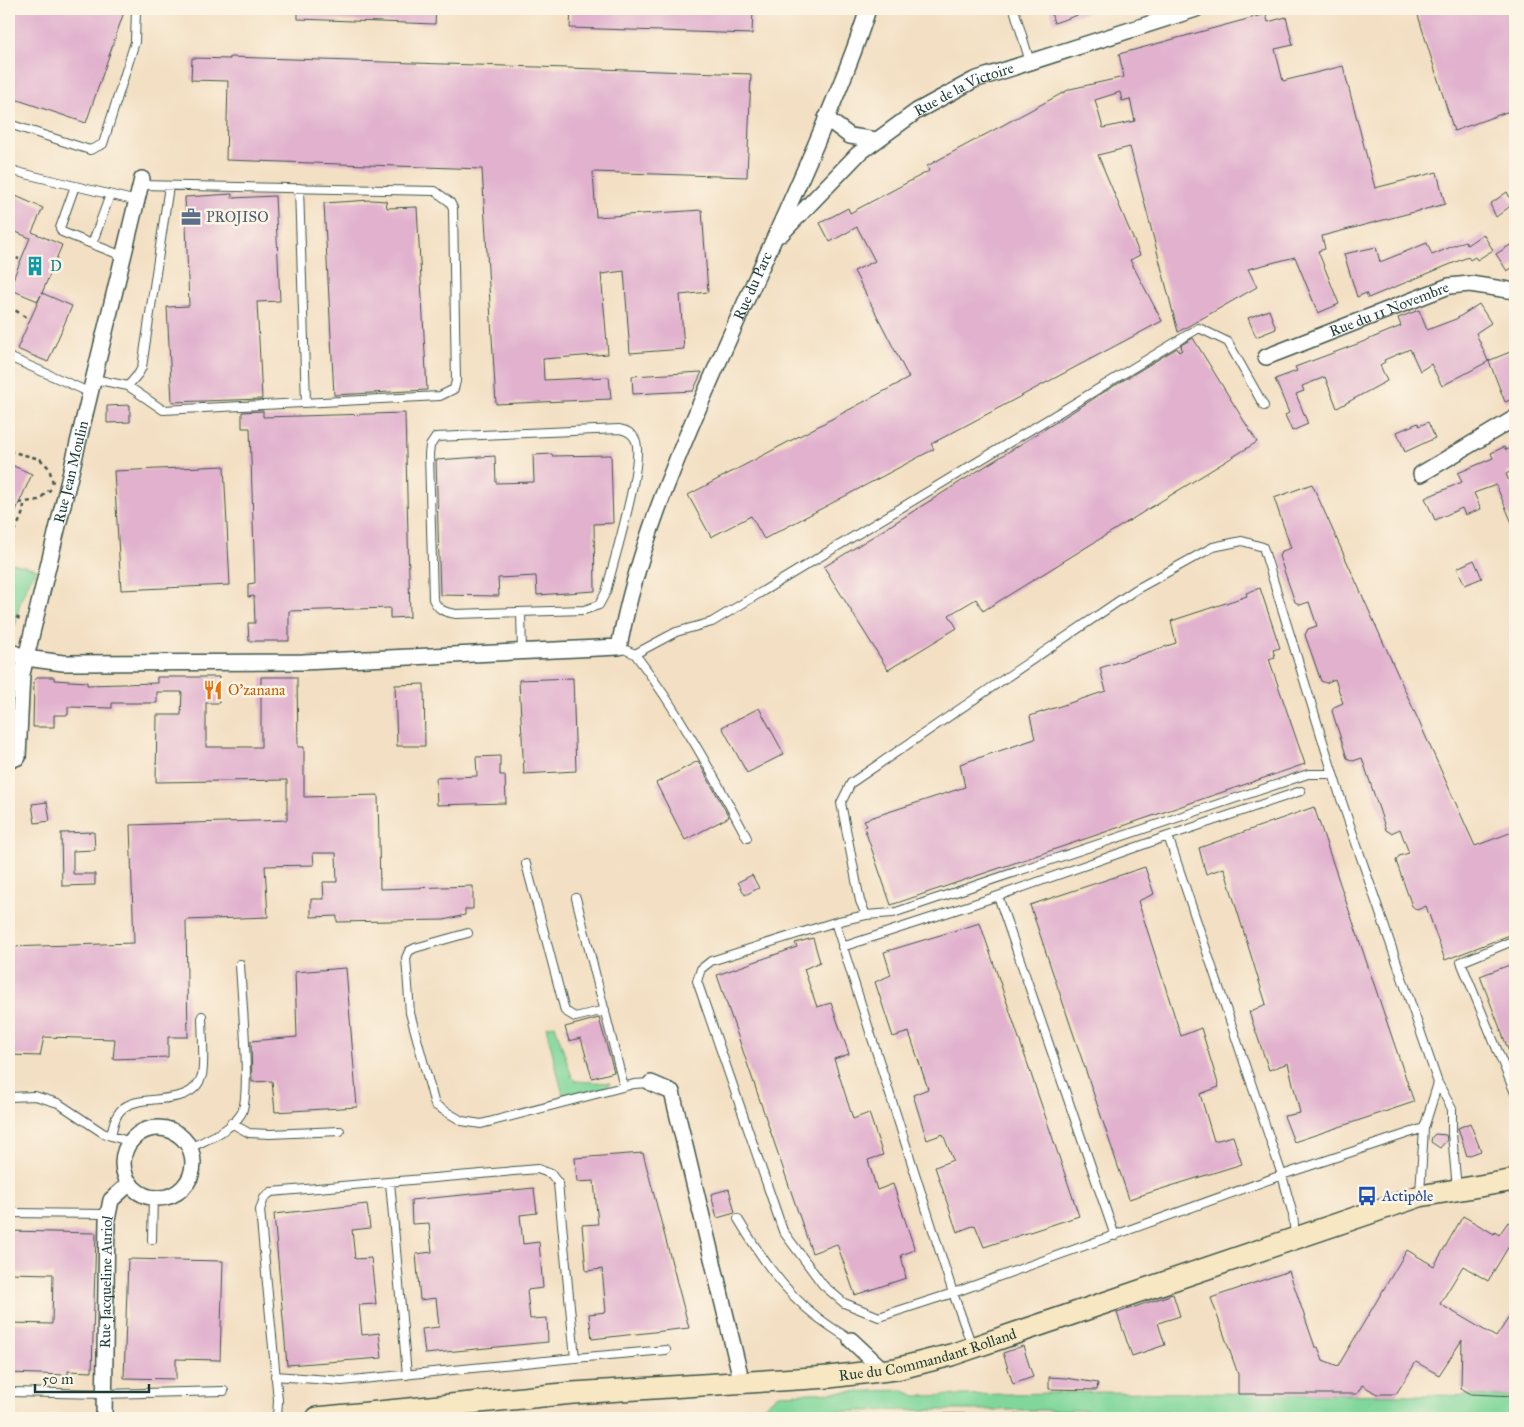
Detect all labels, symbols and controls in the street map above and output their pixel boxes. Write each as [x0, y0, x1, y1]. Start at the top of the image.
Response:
street label: Rue de la Victoire [911, 59, 1016, 120]
office icon: PROJISO [180, 206, 202, 228]
place label: PROJISO [206, 208, 269, 227]
street label: Rue du Parc [729, 249, 776, 323]
building icon: D [24, 255, 46, 277]
place label: D [50, 257, 62, 275]
street label: Rue du 11 Novembre [1327, 278, 1451, 341]
street label: Rue Jean Moulin [50, 419, 92, 525]
restaurant icon: O'zanana [202, 679, 224, 701]
place label: O'zanana [228, 681, 286, 699]
bus stop icon: Actipôle [1356, 1185, 1378, 1207]
place label: Actipôle [1381, 1187, 1433, 1205]
street label: Rue Jacqueline Auriol [96, 1213, 117, 1349]
street label: Rue du Commandant Rolland [838, 1324, 1019, 1385]
scale bar [35, 1362, 149, 1394]
text: 50 m [42, 1370, 74, 1388]

